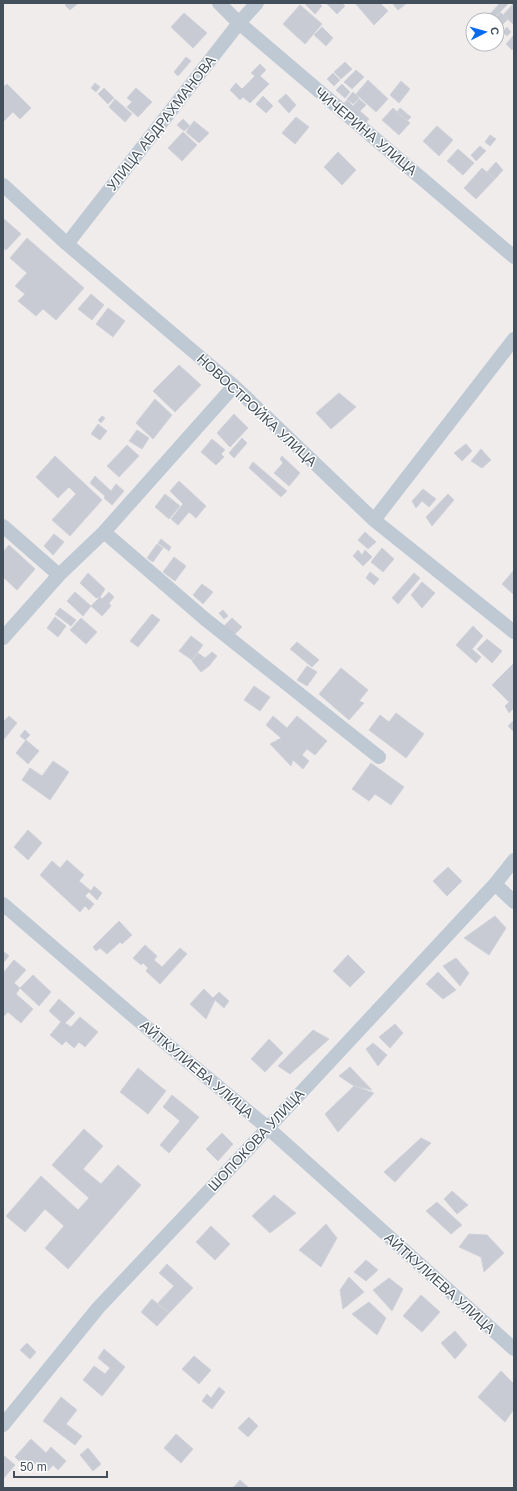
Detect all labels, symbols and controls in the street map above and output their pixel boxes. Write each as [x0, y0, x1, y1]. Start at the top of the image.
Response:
north arrow [465, 12, 505, 52]
text: С [489, 26, 501, 36]
street label: УЛИЦА АБДРАХМАНОВА [103, 52, 219, 194]
street label: ЧИЧЕРИНА УЛИЦА [312, 84, 421, 179]
street label: НОВОСТРОЙКА УЛИЦА [194, 350, 321, 470]
street label: АЙТКУЛИЕВА УЛИЦА [137, 1016, 258, 1121]
street label: ШОПОКОВА УЛИЦА [205, 1085, 308, 1194]
street label: АЙТКУЛИЕВА УЛИЦА [382, 1229, 500, 1337]
scale bar [14, 1453, 107, 1479]
text: 50 m [20, 1460, 47, 1474]

